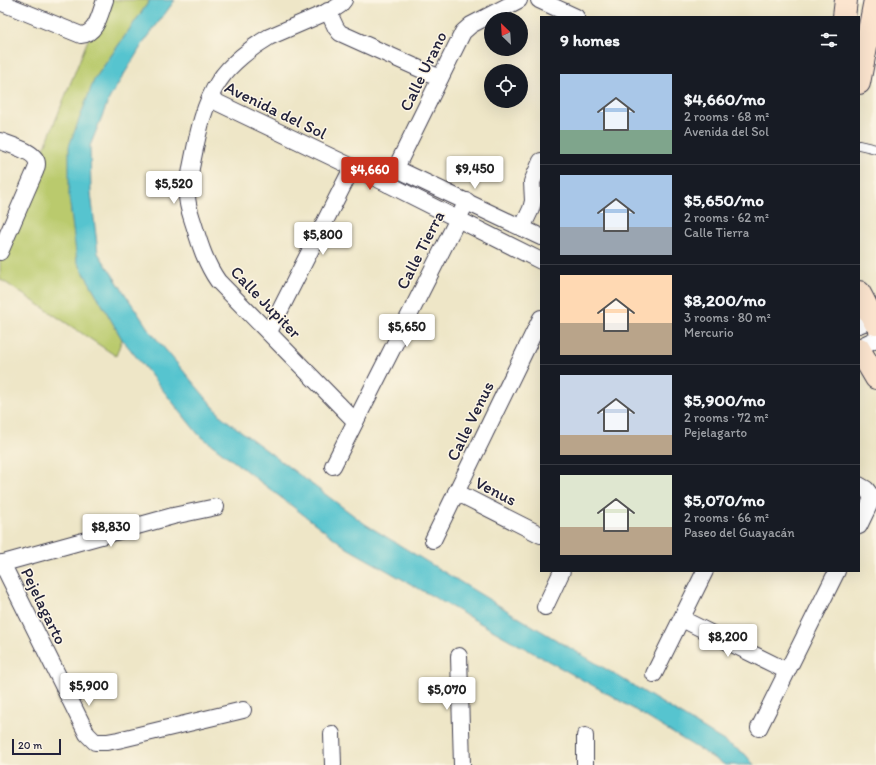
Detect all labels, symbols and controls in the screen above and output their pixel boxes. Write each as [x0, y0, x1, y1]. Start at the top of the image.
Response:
north arrow [484, 12, 528, 56]
map controls [484, 12, 528, 108]
street label: Calle Urano [395, 28, 451, 114]
icon: filters [818, 29, 840, 51]
text: 9 homes [560, 30, 620, 50]
button: locate [484, 64, 528, 108]
street label: Avenida del Sol [222, 77, 330, 143]
text: $4,660/mo [684, 89, 765, 109]
icon: home [592, 90, 640, 138]
text: 2 rooms · 68 m² [684, 109, 769, 124]
text: Avenida del Sol [684, 124, 769, 139]
pin: $9,450 [442, 156, 508, 190]
pin: $4,660 [337, 157, 403, 191]
text: $9,450 [455, 161, 495, 176]
text: $4,660 [350, 162, 390, 177]
pin: $5,520 [141, 171, 207, 205]
text: $5,520 [155, 176, 193, 191]
text: $5,650/mo [684, 190, 764, 210]
icon: home [592, 191, 640, 239]
street label: Calle Tierra [392, 208, 448, 292]
text: 2 rooms · 62 m² [684, 210, 769, 225]
pin: $5,800 [290, 222, 356, 256]
text: Calle Tierra [684, 225, 749, 240]
text: $5,800 [303, 227, 343, 242]
street label: Calle Jupiter [227, 262, 306, 343]
text: $8,200/mo [684, 290, 766, 310]
icon: home [592, 291, 640, 339]
text: 3 rooms · 80 m² [684, 310, 771, 325]
pin: $5,650 [374, 314, 440, 348]
text: $5,650 [388, 319, 426, 334]
text: Mercurio [684, 325, 734, 340]
street label: Calle Venus [442, 378, 498, 464]
text: $5,900/mo [684, 390, 765, 410]
icon: home [592, 391, 640, 439]
text: 2 rooms · 72 m² [684, 410, 769, 425]
text: Pejelagarto [684, 425, 747, 440]
street label: Venus [472, 472, 520, 510]
text: $5,070/mo [684, 490, 765, 510]
icon: home [592, 491, 640, 539]
text: 2 rooms · 66 m² [684, 510, 769, 525]
pin: $8,830 [78, 514, 144, 548]
text: $8,830 [91, 519, 131, 534]
text: Paseo del Guayacán [684, 525, 795, 540]
street label: Pejelagarto [17, 565, 71, 647]
pin: $8,200 [695, 624, 761, 658]
text: $8,200 [708, 629, 748, 644]
pin: $5,900 [56, 673, 122, 707]
pin: $5,070 [414, 677, 480, 711]
text: $5,900 [69, 678, 109, 693]
text: $5,070 [428, 682, 466, 697]
scale bar [12, 737, 61, 756]
text: 20 m [18, 739, 42, 752]

